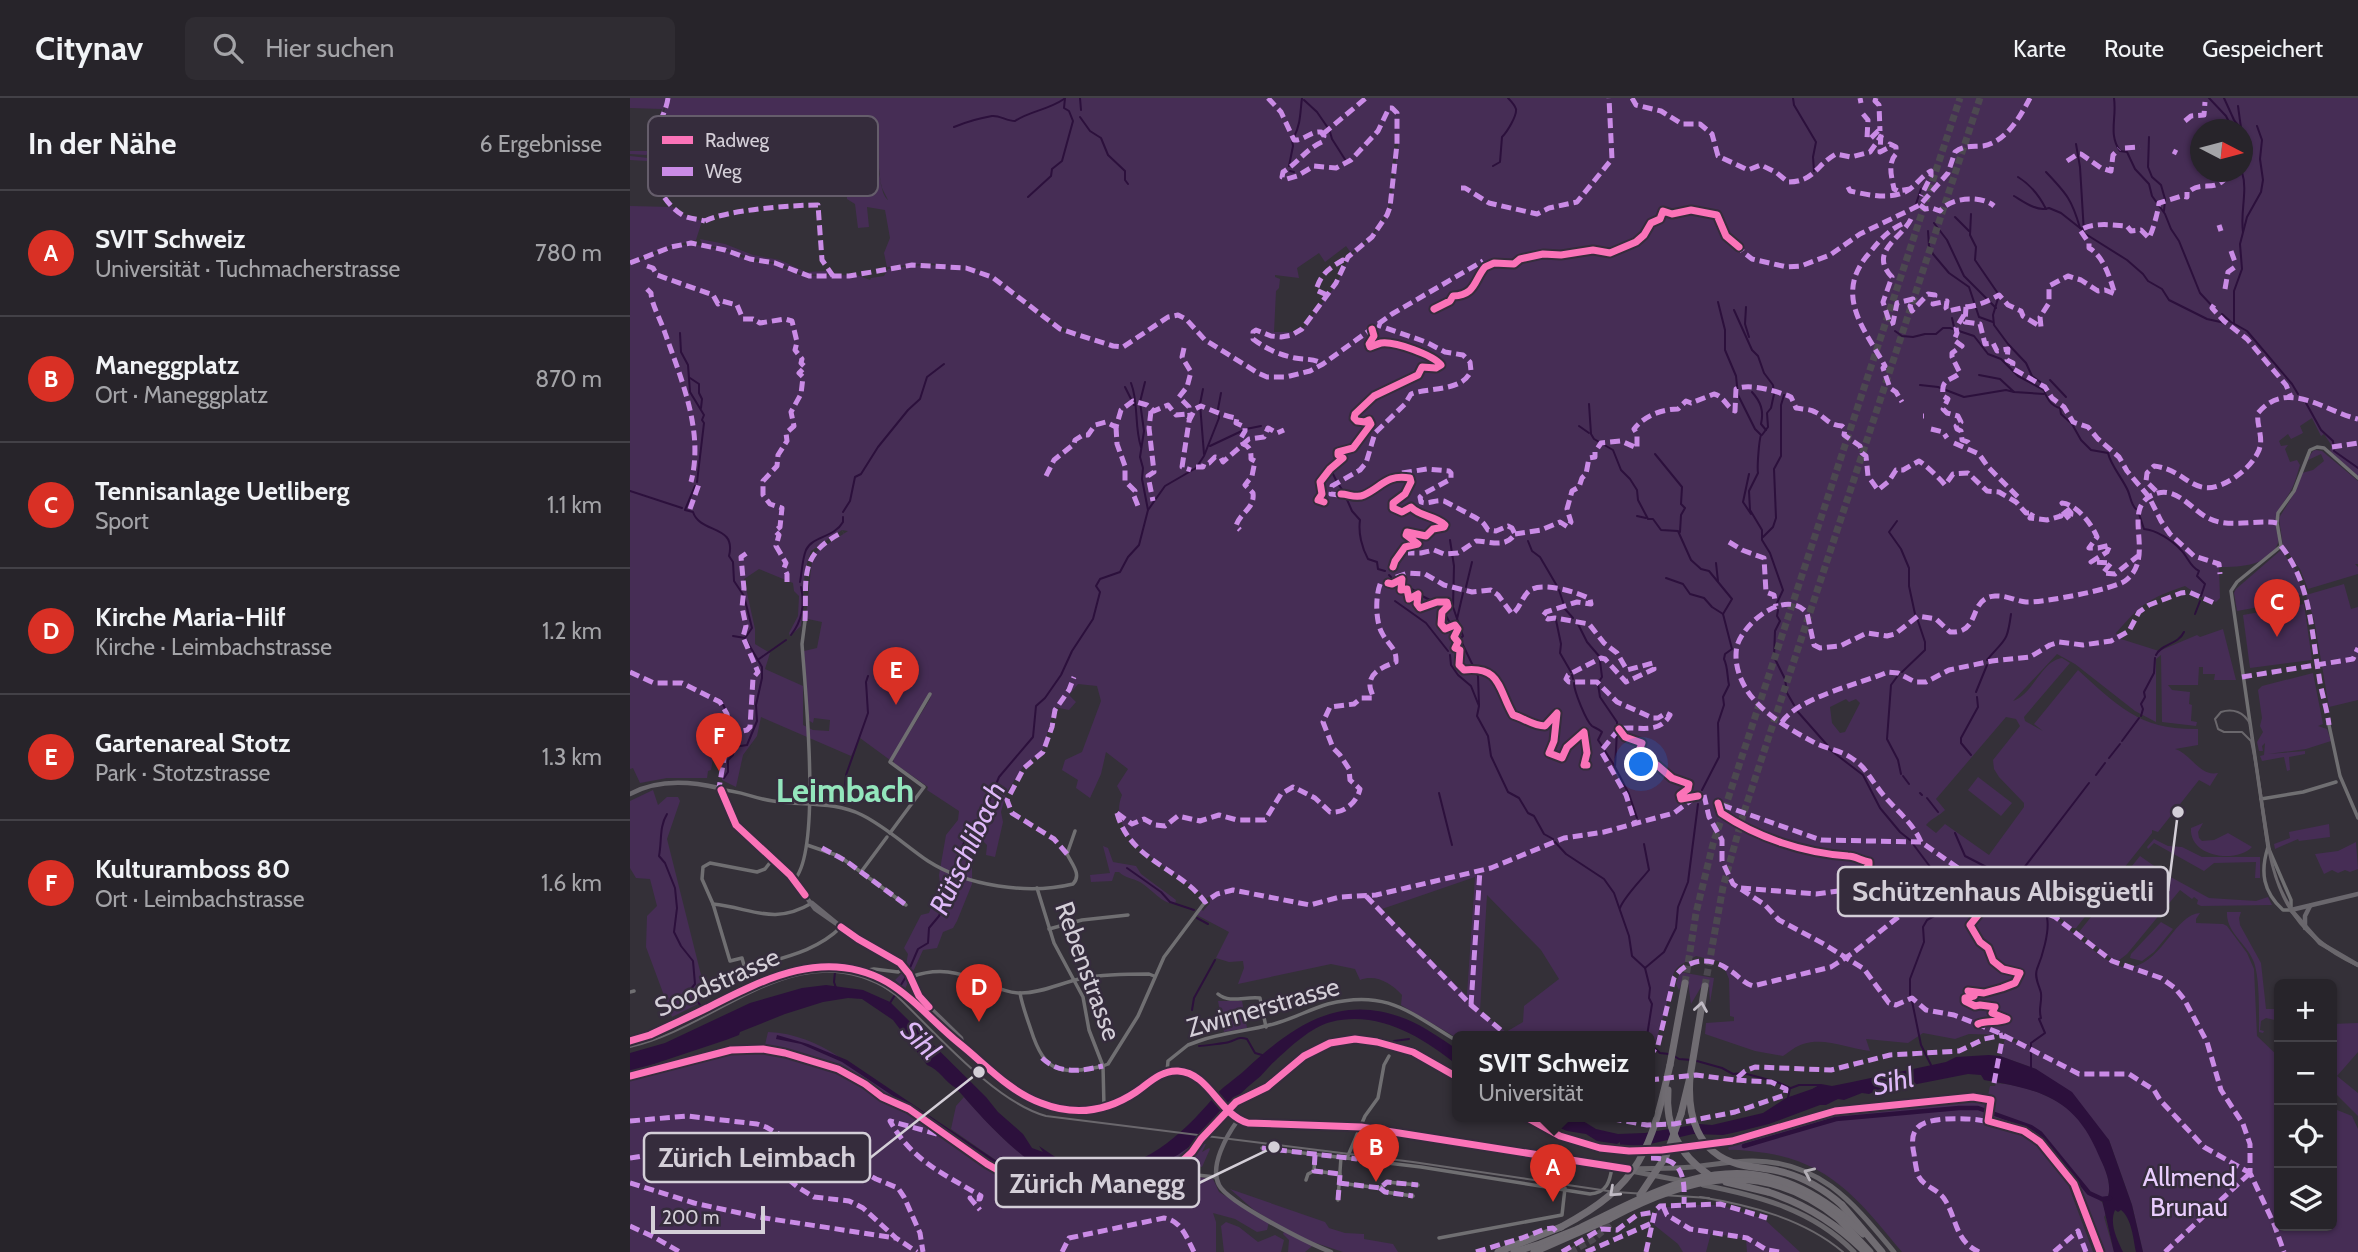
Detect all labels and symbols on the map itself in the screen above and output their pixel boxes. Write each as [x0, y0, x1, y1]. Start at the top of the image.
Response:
legend [648, 116, 878, 196]
north arrow [2190, 119, 2253, 182]
text: Radweg [705, 129, 769, 152]
text: Weg [705, 160, 742, 183]
pin: C [2254, 579, 2300, 637]
pin: E [873, 647, 919, 705]
pin: F [696, 713, 742, 771]
your location [1624, 747, 1658, 781]
district label: Leimbach [776, 770, 914, 810]
water label: Rütschlibach [921, 776, 1013, 920]
callout: Schützenhaus Albisgüetli [1838, 867, 2168, 916]
text: Schützenhaus Albisgüetli [1852, 874, 2154, 908]
street label: Rebenstrasse [1048, 897, 1128, 1045]
street label: Soodstrasse [650, 940, 784, 1024]
pin: D [956, 964, 1002, 1022]
street label: Zwirnerstrasse [1183, 970, 1343, 1044]
one-way arrow [1693, 1001, 1708, 1013]
water label: Sihl [894, 1013, 948, 1067]
water label: Sihl [1869, 1060, 1918, 1102]
pin: B [1353, 1124, 1399, 1182]
callout: Zürich Leimbach [644, 1133, 870, 1182]
text: Zürich Leimbach [658, 1140, 856, 1174]
pin: A [1530, 1144, 1576, 1202]
callout: Zürich Manegg [996, 1158, 1199, 1207]
park label: Allmend Brunau [2142, 1161, 2236, 1223]
text: Zürich Manegg [1009, 1166, 1185, 1200]
one-way arrow [1804, 1167, 1816, 1181]
one-way arrow [1609, 1184, 1622, 1196]
scale bar [651, 1203, 765, 1235]

